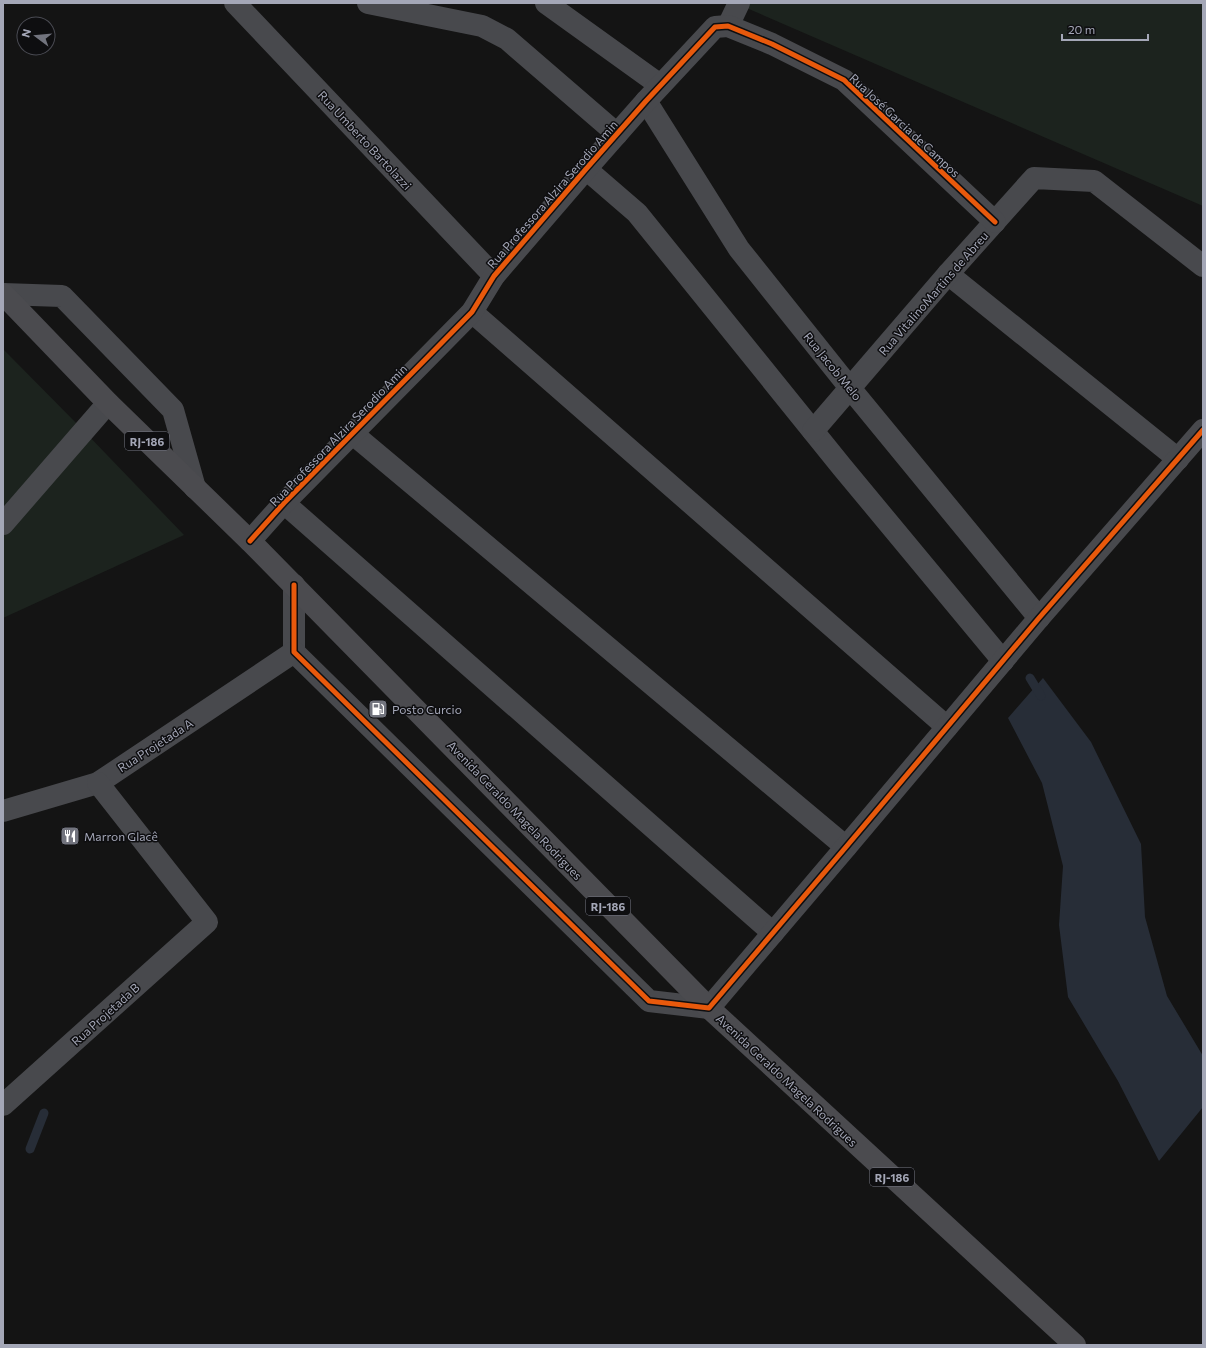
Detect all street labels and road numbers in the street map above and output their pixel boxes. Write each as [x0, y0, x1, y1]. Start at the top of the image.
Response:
street label: Rua José Garcia de Campos [846, 70, 963, 180]
street label: Rua Umberto Bartolazzi [315, 88, 415, 192]
street label: Rua Professora Alzira Serodio Amin [484, 117, 620, 271]
street label: Rua VitalinoMartins de Abreu [875, 228, 991, 358]
street label: Rua Jacob Melo [800, 329, 865, 403]
street label: Rua Professora Alzira Serodio Amin [266, 361, 410, 509]
road number: RJ-186 [125, 432, 169, 450]
street label: Rua Projetada A [115, 715, 195, 775]
street label: Avenida Geraldo Magela Rodrigues [445, 738, 585, 882]
road number: RJ-186 [586, 897, 630, 915]
street label: Rua Projetada B [68, 980, 142, 1048]
street label: Avenida Geraldo Magela Rodrigues [714, 1011, 860, 1149]
road number: RJ-186 [870, 1168, 914, 1186]

